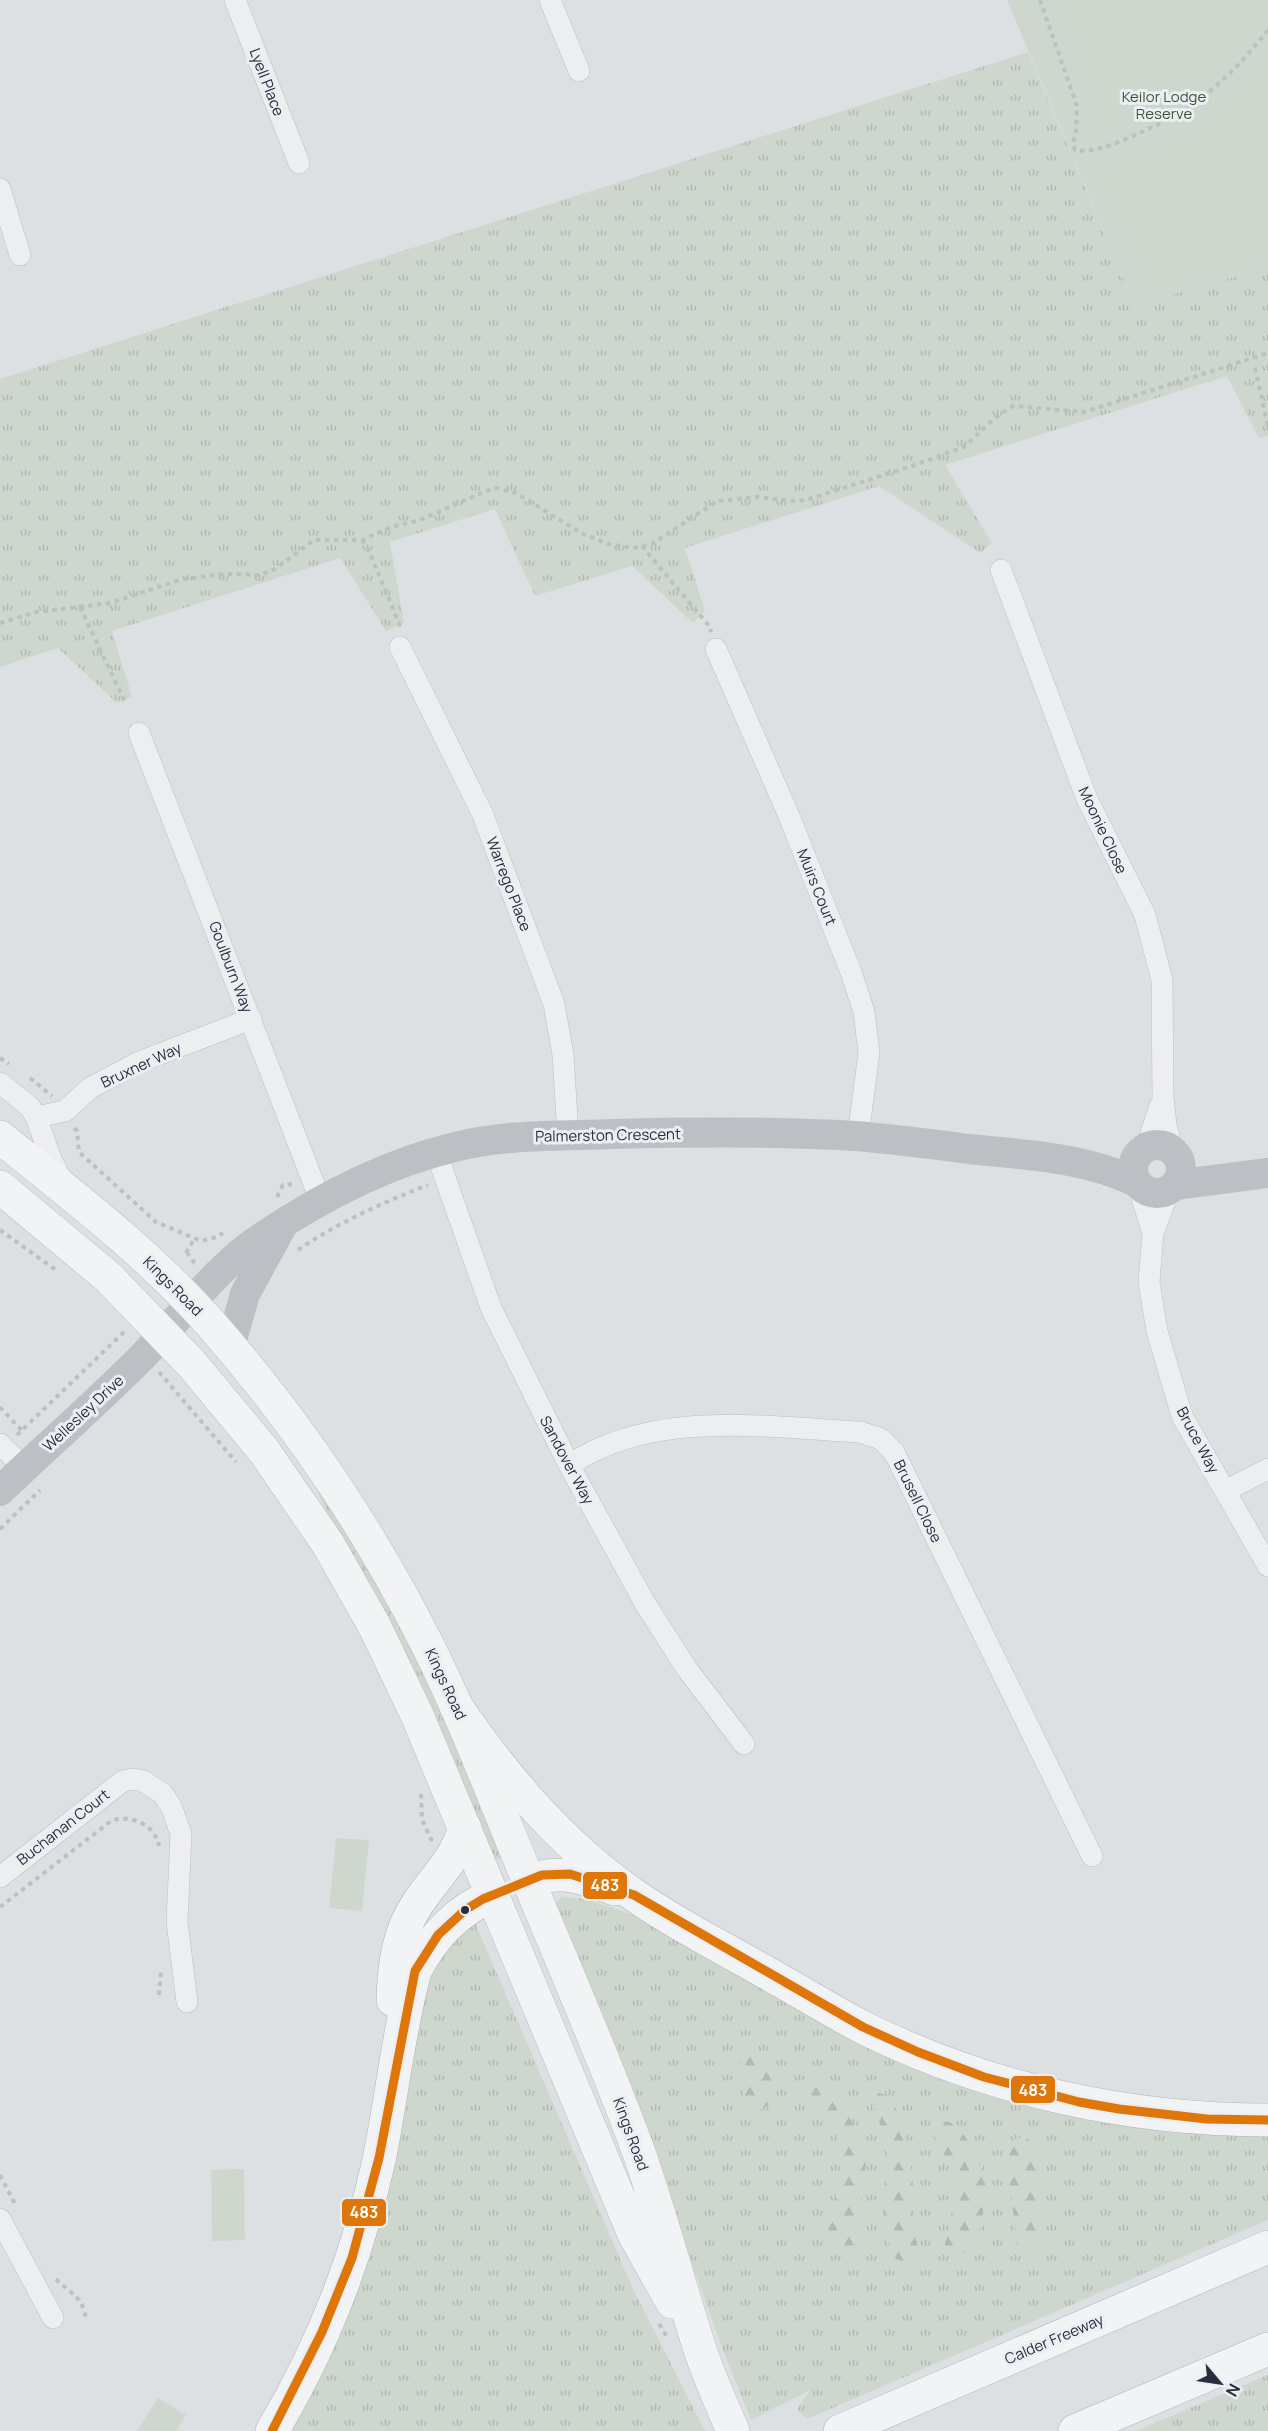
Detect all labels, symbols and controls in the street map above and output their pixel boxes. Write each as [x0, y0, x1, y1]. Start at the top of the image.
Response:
street label: Lyell Place [244, 45, 290, 119]
park label: Keilor Lodge Reserve [1122, 86, 1206, 124]
street label: Moonie Close [1074, 783, 1133, 877]
street label: Warrego Place [481, 834, 537, 934]
street label: Muirs Court [792, 846, 842, 928]
street label: Goulburn Way [204, 918, 258, 1016]
street label: Bruxner Way [97, 1037, 185, 1093]
street label: Palmerston Crescent [535, 1123, 681, 1147]
street label: Kings Road [138, 1251, 208, 1321]
street label: Wellesley Drive [38, 1370, 128, 1456]
street label: Bruce Way [1172, 1403, 1224, 1477]
street label: Sandover Way [535, 1412, 599, 1508]
street label: Brusell Close [889, 1456, 947, 1546]
street label: Kings Road [420, 1645, 472, 1723]
street label: Buchanan Court [12, 1784, 114, 1870]
line badge: 483 [582, 1871, 628, 1900]
text: 483 [591, 1874, 619, 1896]
unlabelled marker [459, 1904, 471, 1916]
line badge: 483 [1010, 2075, 1056, 2104]
text: 483 [1019, 2079, 1047, 2101]
street label: Kings Road [608, 2094, 654, 2174]
line badge: 483 [341, 2198, 387, 2227]
text: 483 [350, 2201, 378, 2223]
street label: Calder Freeway [1001, 2309, 1107, 2369]
north arrow [1190, 2353, 1250, 2413]
text: N [1221, 2380, 1246, 2401]

